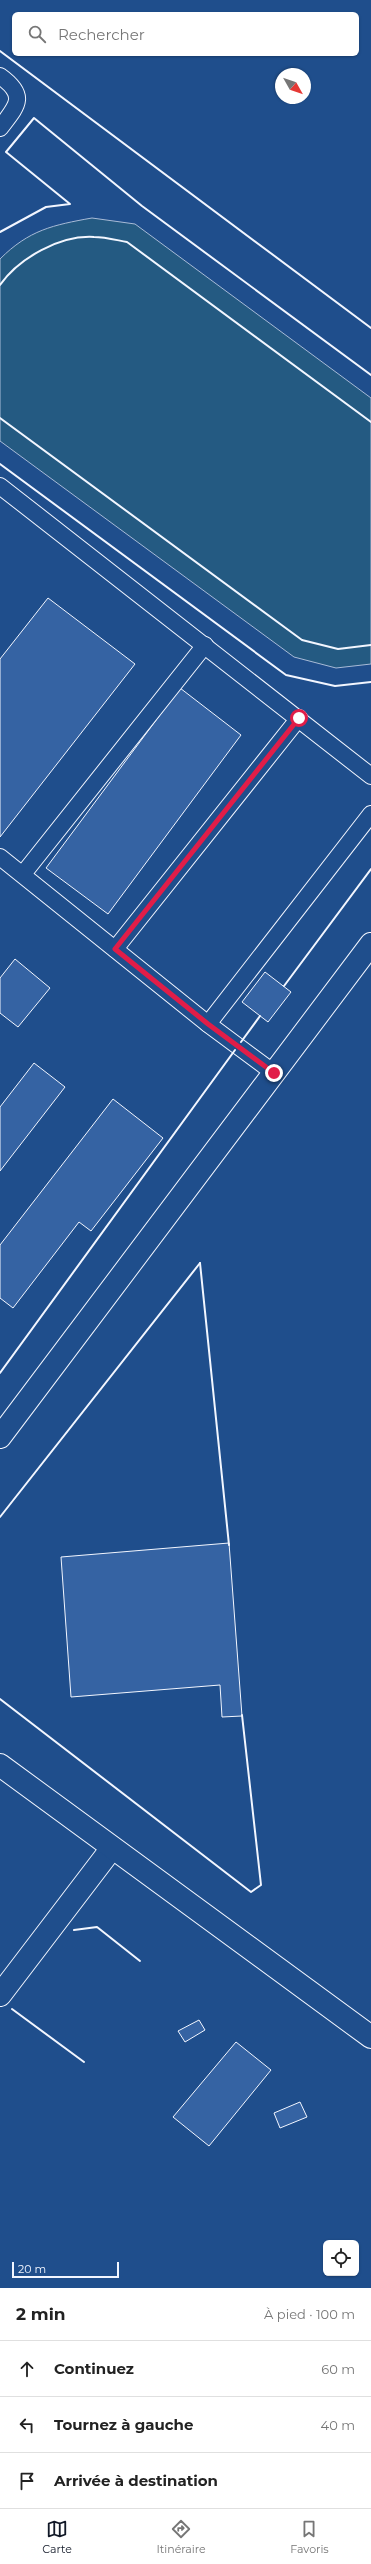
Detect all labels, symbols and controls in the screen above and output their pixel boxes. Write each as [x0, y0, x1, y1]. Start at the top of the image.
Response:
search box [12, 12, 359, 56]
icon: search [26, 23, 48, 45]
text: Rechercher [58, 25, 145, 44]
north arrow [275, 68, 311, 104]
route start [290, 709, 308, 727]
route end [265, 1064, 283, 1082]
map controls [323, 2240, 359, 2276]
button: locate [323, 2240, 359, 2276]
scale bar [12, 2260, 119, 2279]
text: 20 m [18, 2262, 46, 2276]
text: 2 min [16, 2304, 66, 2324]
text: À pied · 100 m [264, 2306, 355, 2322]
icon: ahead [16, 2358, 38, 2380]
text: Continuez [54, 2359, 134, 2378]
text: 60 m [321, 2361, 355, 2377]
icon: left [16, 2414, 38, 2436]
text: Tournez à gauche [54, 2415, 193, 2434]
text: 40 m [321, 2417, 355, 2433]
icon: arrive [16, 2470, 38, 2492]
text: Arrivée à destination [54, 2471, 218, 2490]
tab: Carte [42, 2518, 72, 2556]
tab: Itinéraire [157, 2518, 206, 2556]
tab: Favoris [290, 2518, 329, 2556]

